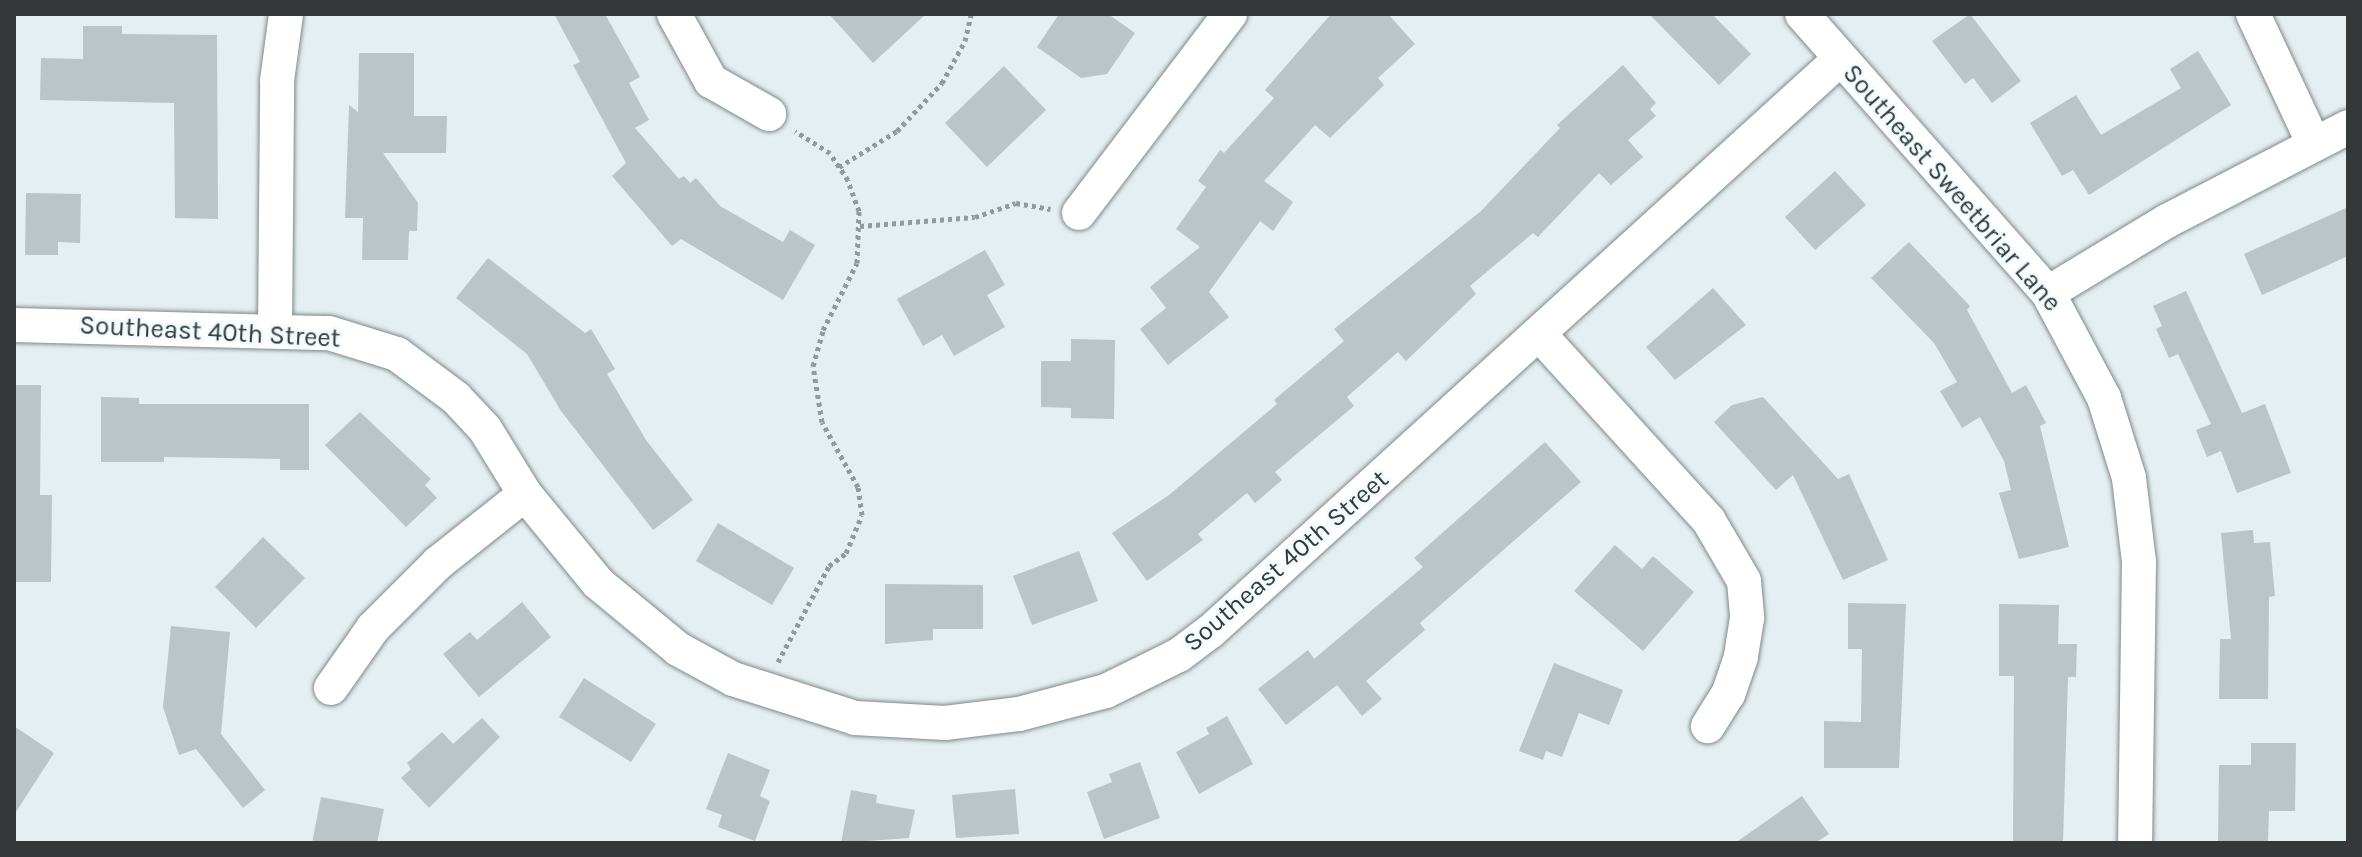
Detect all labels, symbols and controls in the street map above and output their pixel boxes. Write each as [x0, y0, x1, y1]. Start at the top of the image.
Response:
street label: Southeast Sweetbriar Lane [1836, 58, 2068, 318]
street label: Southeast 40th Street [79, 310, 341, 354]
street label: Southeast 40th Street [1177, 463, 1395, 659]

